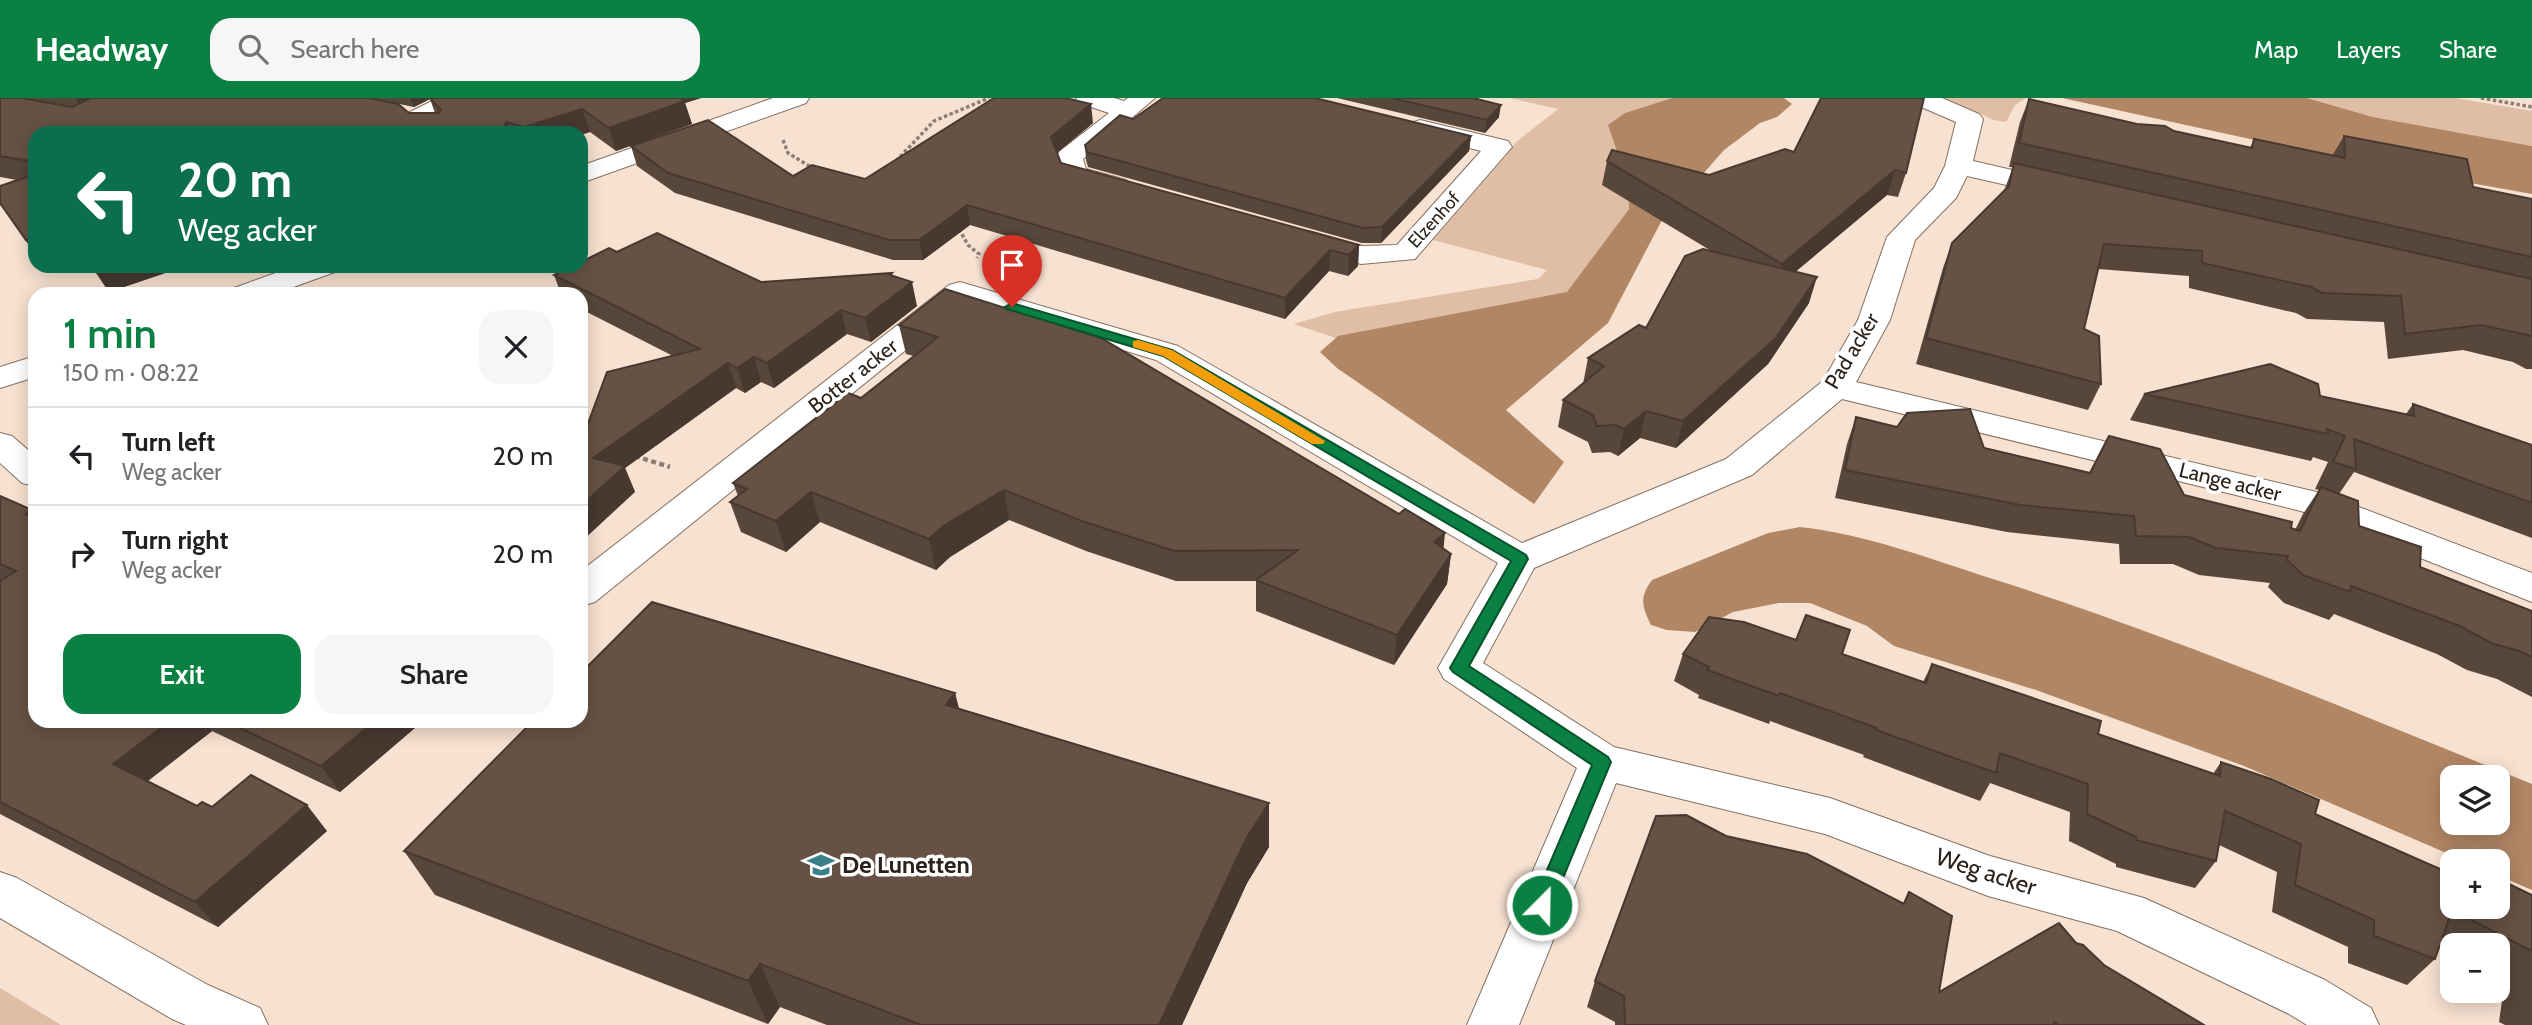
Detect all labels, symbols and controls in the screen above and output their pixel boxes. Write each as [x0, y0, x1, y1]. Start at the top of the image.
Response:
search box [210, 18, 700, 81]
text: Headway [35, 29, 168, 69]
icon: search [234, 30, 272, 68]
text: Search here [290, 33, 419, 65]
text: Map [2254, 35, 2298, 64]
text: Layers [2336, 35, 2401, 64]
text: Share [2439, 35, 2497, 64]
text: 20 m [178, 150, 292, 209]
icon: left [63, 154, 154, 245]
street label: Elzenhof [1403, 188, 1465, 252]
text: Weg acker [178, 210, 317, 249]
pin [982, 235, 1042, 307]
icon: arrive [993, 246, 1031, 284]
text: 1 min [63, 307, 157, 359]
street label: Pad acker [1819, 308, 1884, 393]
button: close [479, 310, 553, 384]
street label: Botter acker [803, 333, 902, 418]
text: 150 m · 08:22 [63, 359, 199, 387]
text: Turn left [122, 426, 215, 458]
icon: left [63, 437, 101, 475]
text: 20 m [493, 440, 553, 472]
street label: Lange acker [2177, 457, 2284, 506]
text: Weg acker [122, 458, 222, 486]
text: Turn right [122, 524, 228, 556]
icon: right [63, 535, 101, 573]
text: 20 m [493, 538, 553, 570]
text: Weg acker [122, 556, 222, 584]
button: Exit [63, 634, 301, 714]
button: Share [315, 634, 553, 714]
map controls [2440, 765, 2510, 1003]
button: layers [2440, 765, 2510, 835]
street label: Weg acker [1932, 842, 2040, 901]
button: + [2440, 849, 2510, 919]
school or university icon: De Lunetten [806, 850, 836, 880]
place label: De Lunetten [842, 850, 970, 879]
position arrow [1505, 868, 1579, 942]
button: − [2440, 933, 2510, 1003]

